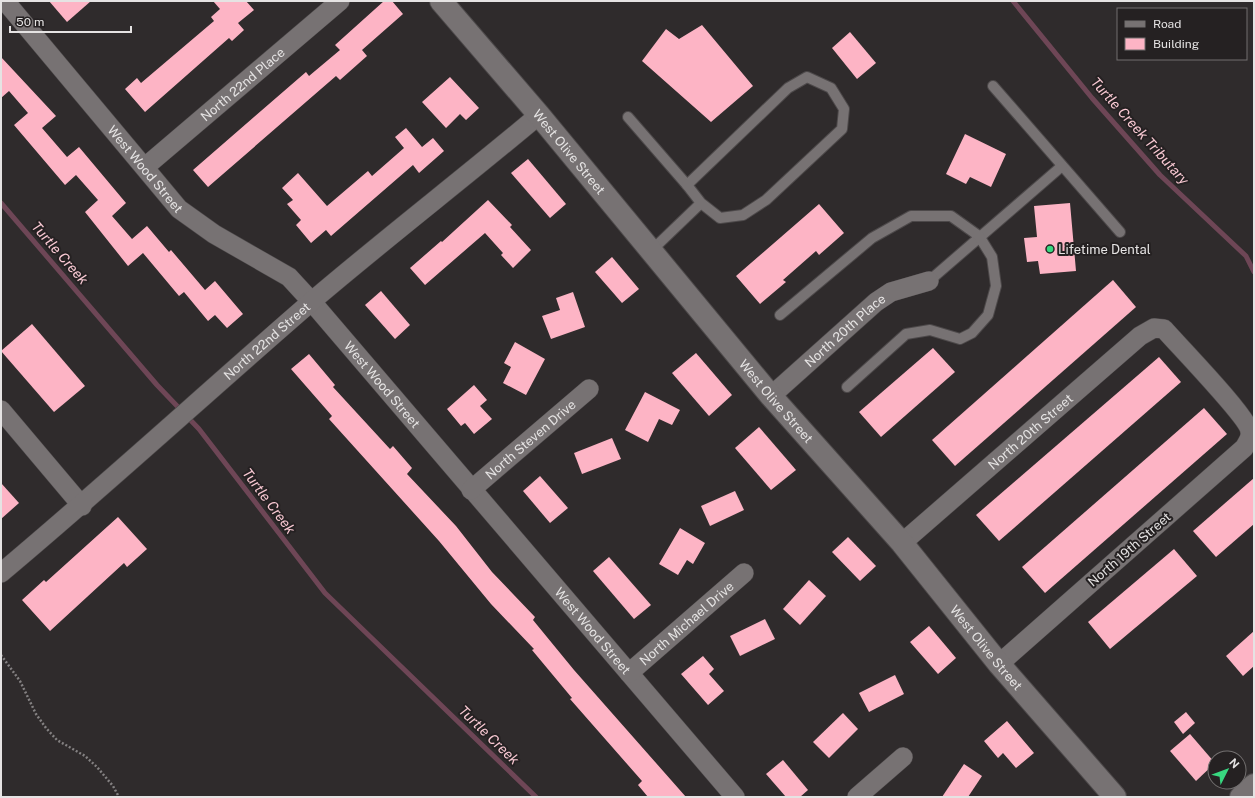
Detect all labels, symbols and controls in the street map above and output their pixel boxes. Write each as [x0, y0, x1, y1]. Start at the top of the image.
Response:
scale bar [10, 8, 131, 34]
legend [1117, 8, 1247, 60]
text: 50 m [16, 15, 44, 29]
text: Road [1153, 17, 1181, 31]
text: Building [1153, 37, 1199, 51]
street label: North 22nd Place [198, 45, 288, 124]
water label: Turtle Creek Tributary [1088, 74, 1193, 188]
street label: West Olive Street [530, 107, 608, 197]
street label: West Wood Street [104, 123, 186, 216]
water label: Turtle Creek [29, 218, 92, 288]
place label: Lifetime Dental [1058, 242, 1151, 257]
marker: Lifetime Dental [1045, 244, 1055, 254]
street label: North 20th Place [802, 291, 888, 370]
street label: North 22nd Street [221, 299, 313, 383]
street label: West Wood Street [341, 338, 423, 431]
street label: West Olive Street [736, 357, 816, 446]
street label: North 20th Street [985, 391, 1076, 473]
street label: North Steven Drive [482, 397, 579, 482]
water label: Turtle Creek [239, 465, 299, 537]
street label: North 19th Street [1085, 509, 1174, 589]
street label: North Michael Drive [637, 579, 737, 668]
street label: West Wood Street [551, 585, 634, 677]
street label: West Olive Street [947, 602, 1025, 693]
water label: Turtle Creek [456, 702, 523, 768]
north arrow [1207, 750, 1247, 790]
text: N [1227, 756, 1242, 771]

